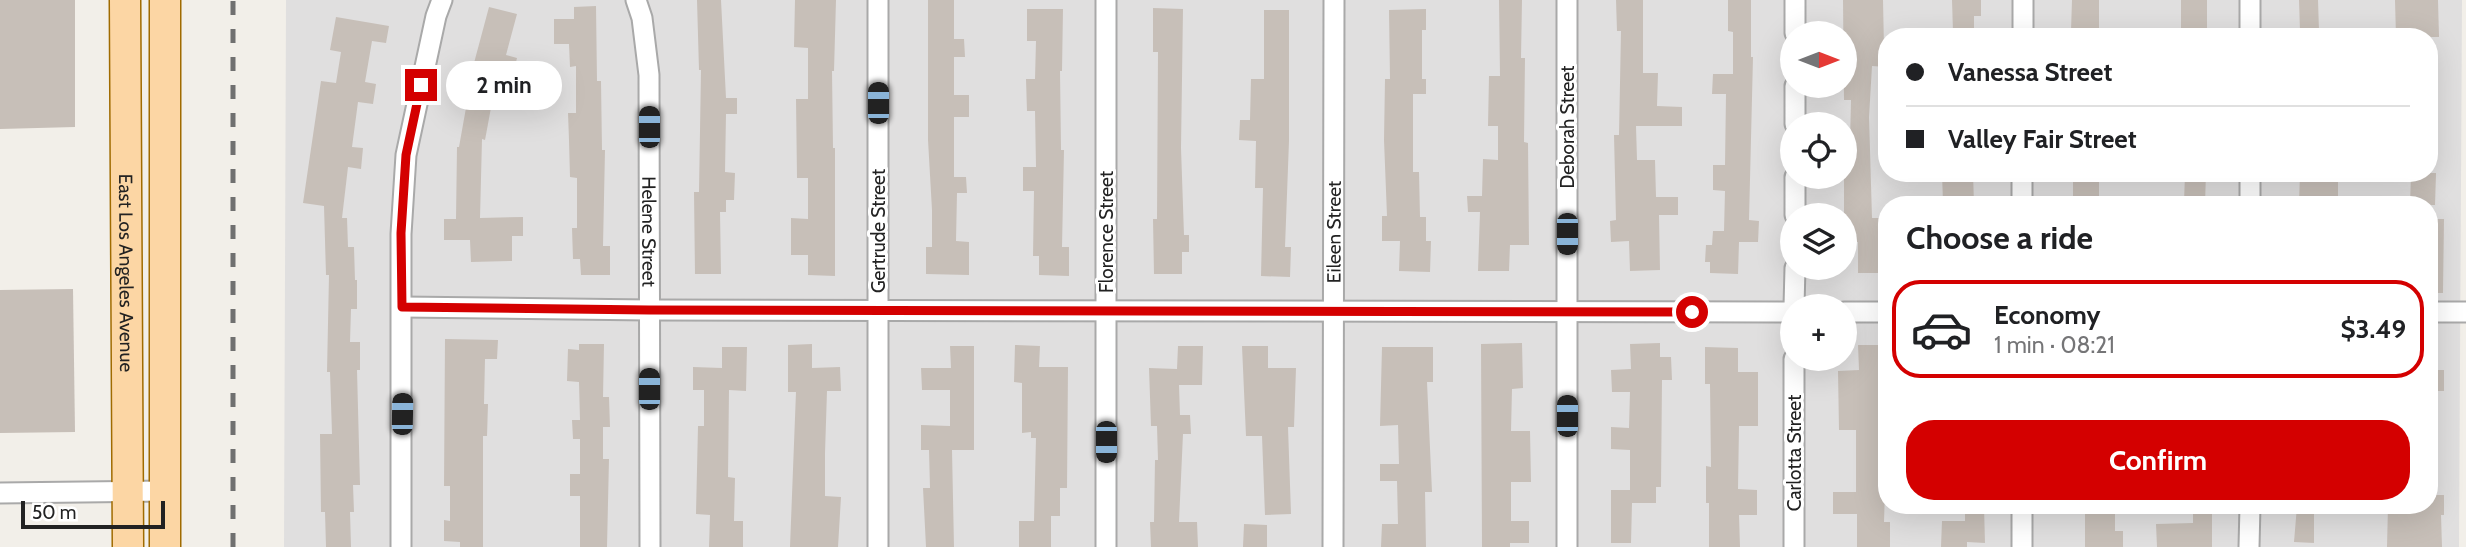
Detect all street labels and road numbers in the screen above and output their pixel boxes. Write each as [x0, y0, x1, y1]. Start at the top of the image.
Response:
street label: Deborah Street [1556, 65, 1579, 188]
street label: Gertrude Street [867, 168, 890, 293]
street label: Florence Street [1095, 170, 1118, 293]
street label: East Los Angeles Avenue [114, 174, 138, 372]
street label: Helene Street [637, 176, 660, 287]
street label: Eileen Street [1322, 180, 1346, 283]
street label: Carlotta Street [1783, 394, 1806, 511]

